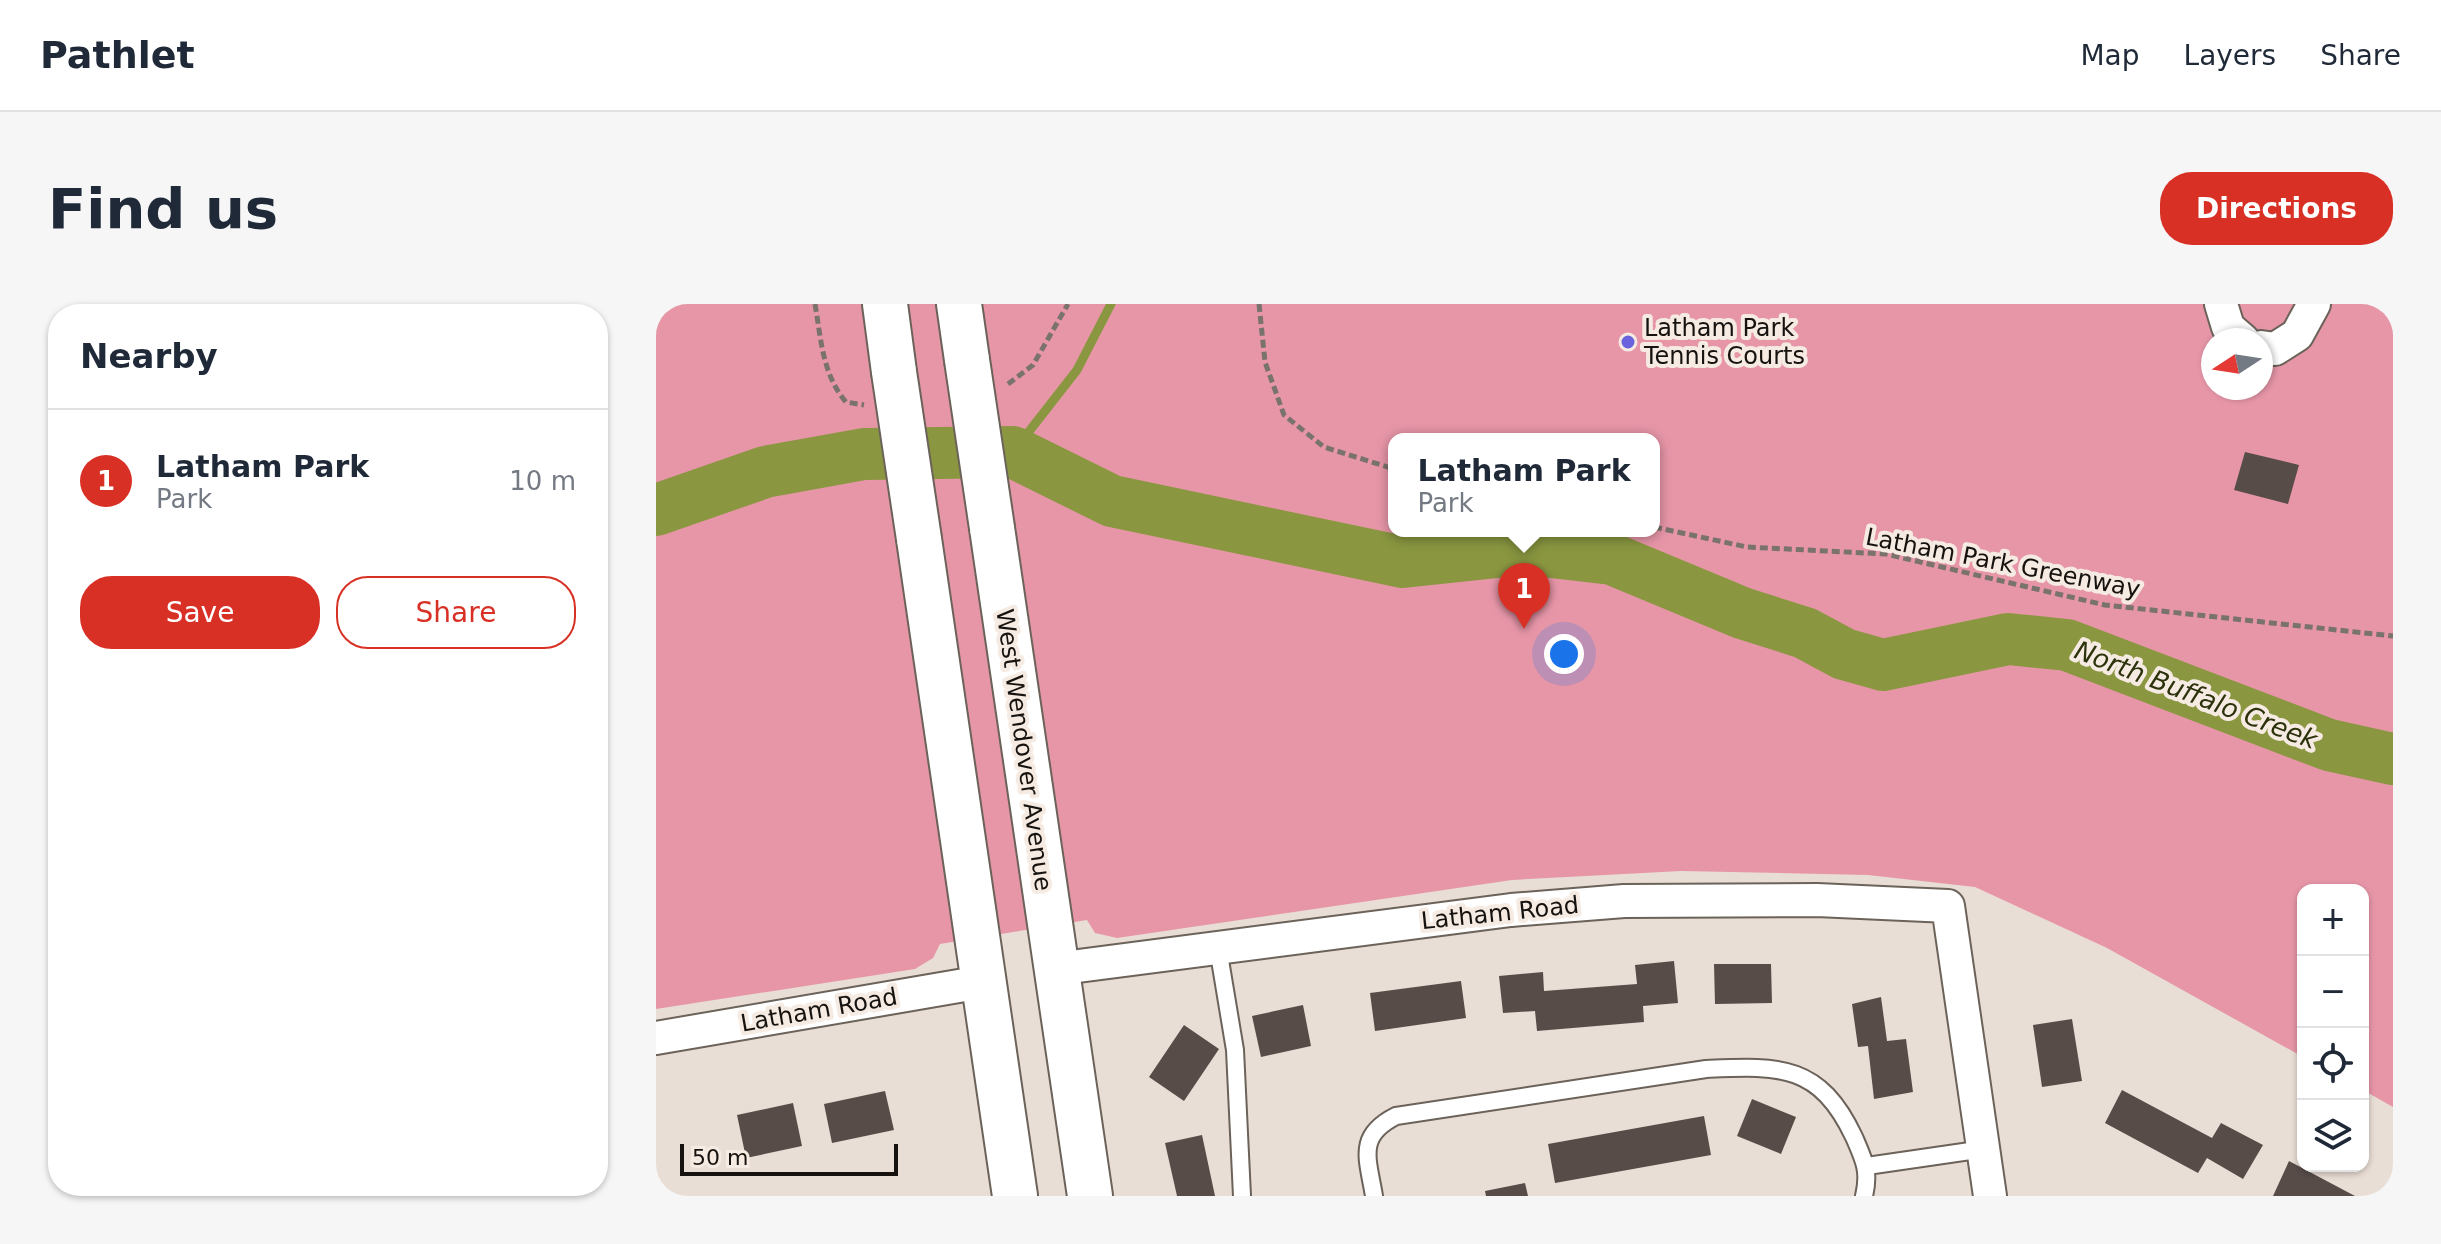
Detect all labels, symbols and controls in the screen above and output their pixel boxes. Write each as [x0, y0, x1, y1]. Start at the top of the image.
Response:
text: Pathlet [40, 33, 195, 77]
text: Map [2080, 39, 2140, 72]
text: Layers [2184, 39, 2276, 72]
text: Share [2320, 39, 2401, 72]
button: Directions [2160, 172, 2393, 245]
text: Find us [48, 176, 278, 241]
place label: Latham Park Tennis Courts [1643, 314, 1805, 370]
north arrow [2201, 328, 2273, 400]
marker: Latham Park Tennis Courts [1619, 333, 1637, 351]
text: Nearby [80, 336, 218, 376]
popup [1388, 433, 1660, 537]
text: Latham Park [156, 449, 369, 484]
text: Latham Park [1417, 453, 1631, 488]
text: 1 [97, 466, 115, 496]
text: 10 m [509, 466, 576, 496]
text: Park [156, 484, 212, 514]
text: Park [1417, 488, 1474, 518]
street label: Latham Park Greenway [1863, 523, 2143, 603]
pin: 1 [1498, 563, 1550, 629]
button: Save [80, 576, 320, 649]
button: Share [336, 576, 576, 649]
street label: West Wendover Avenue [990, 607, 1058, 893]
your location [1544, 634, 1584, 674]
water label: North Buffalo Creek [2071, 635, 2322, 755]
map controls [2297, 884, 2369, 1172]
button: + [2297, 884, 2369, 956]
street label: Latham Road [1420, 891, 1580, 935]
button: − [2297, 956, 2369, 1028]
street label: Latham Road [738, 982, 900, 1038]
button: locate [2297, 1028, 2369, 1100]
button: layers [2297, 1100, 2369, 1172]
scale bar [680, 1140, 898, 1176]
text: 50 m [692, 1145, 748, 1170]

